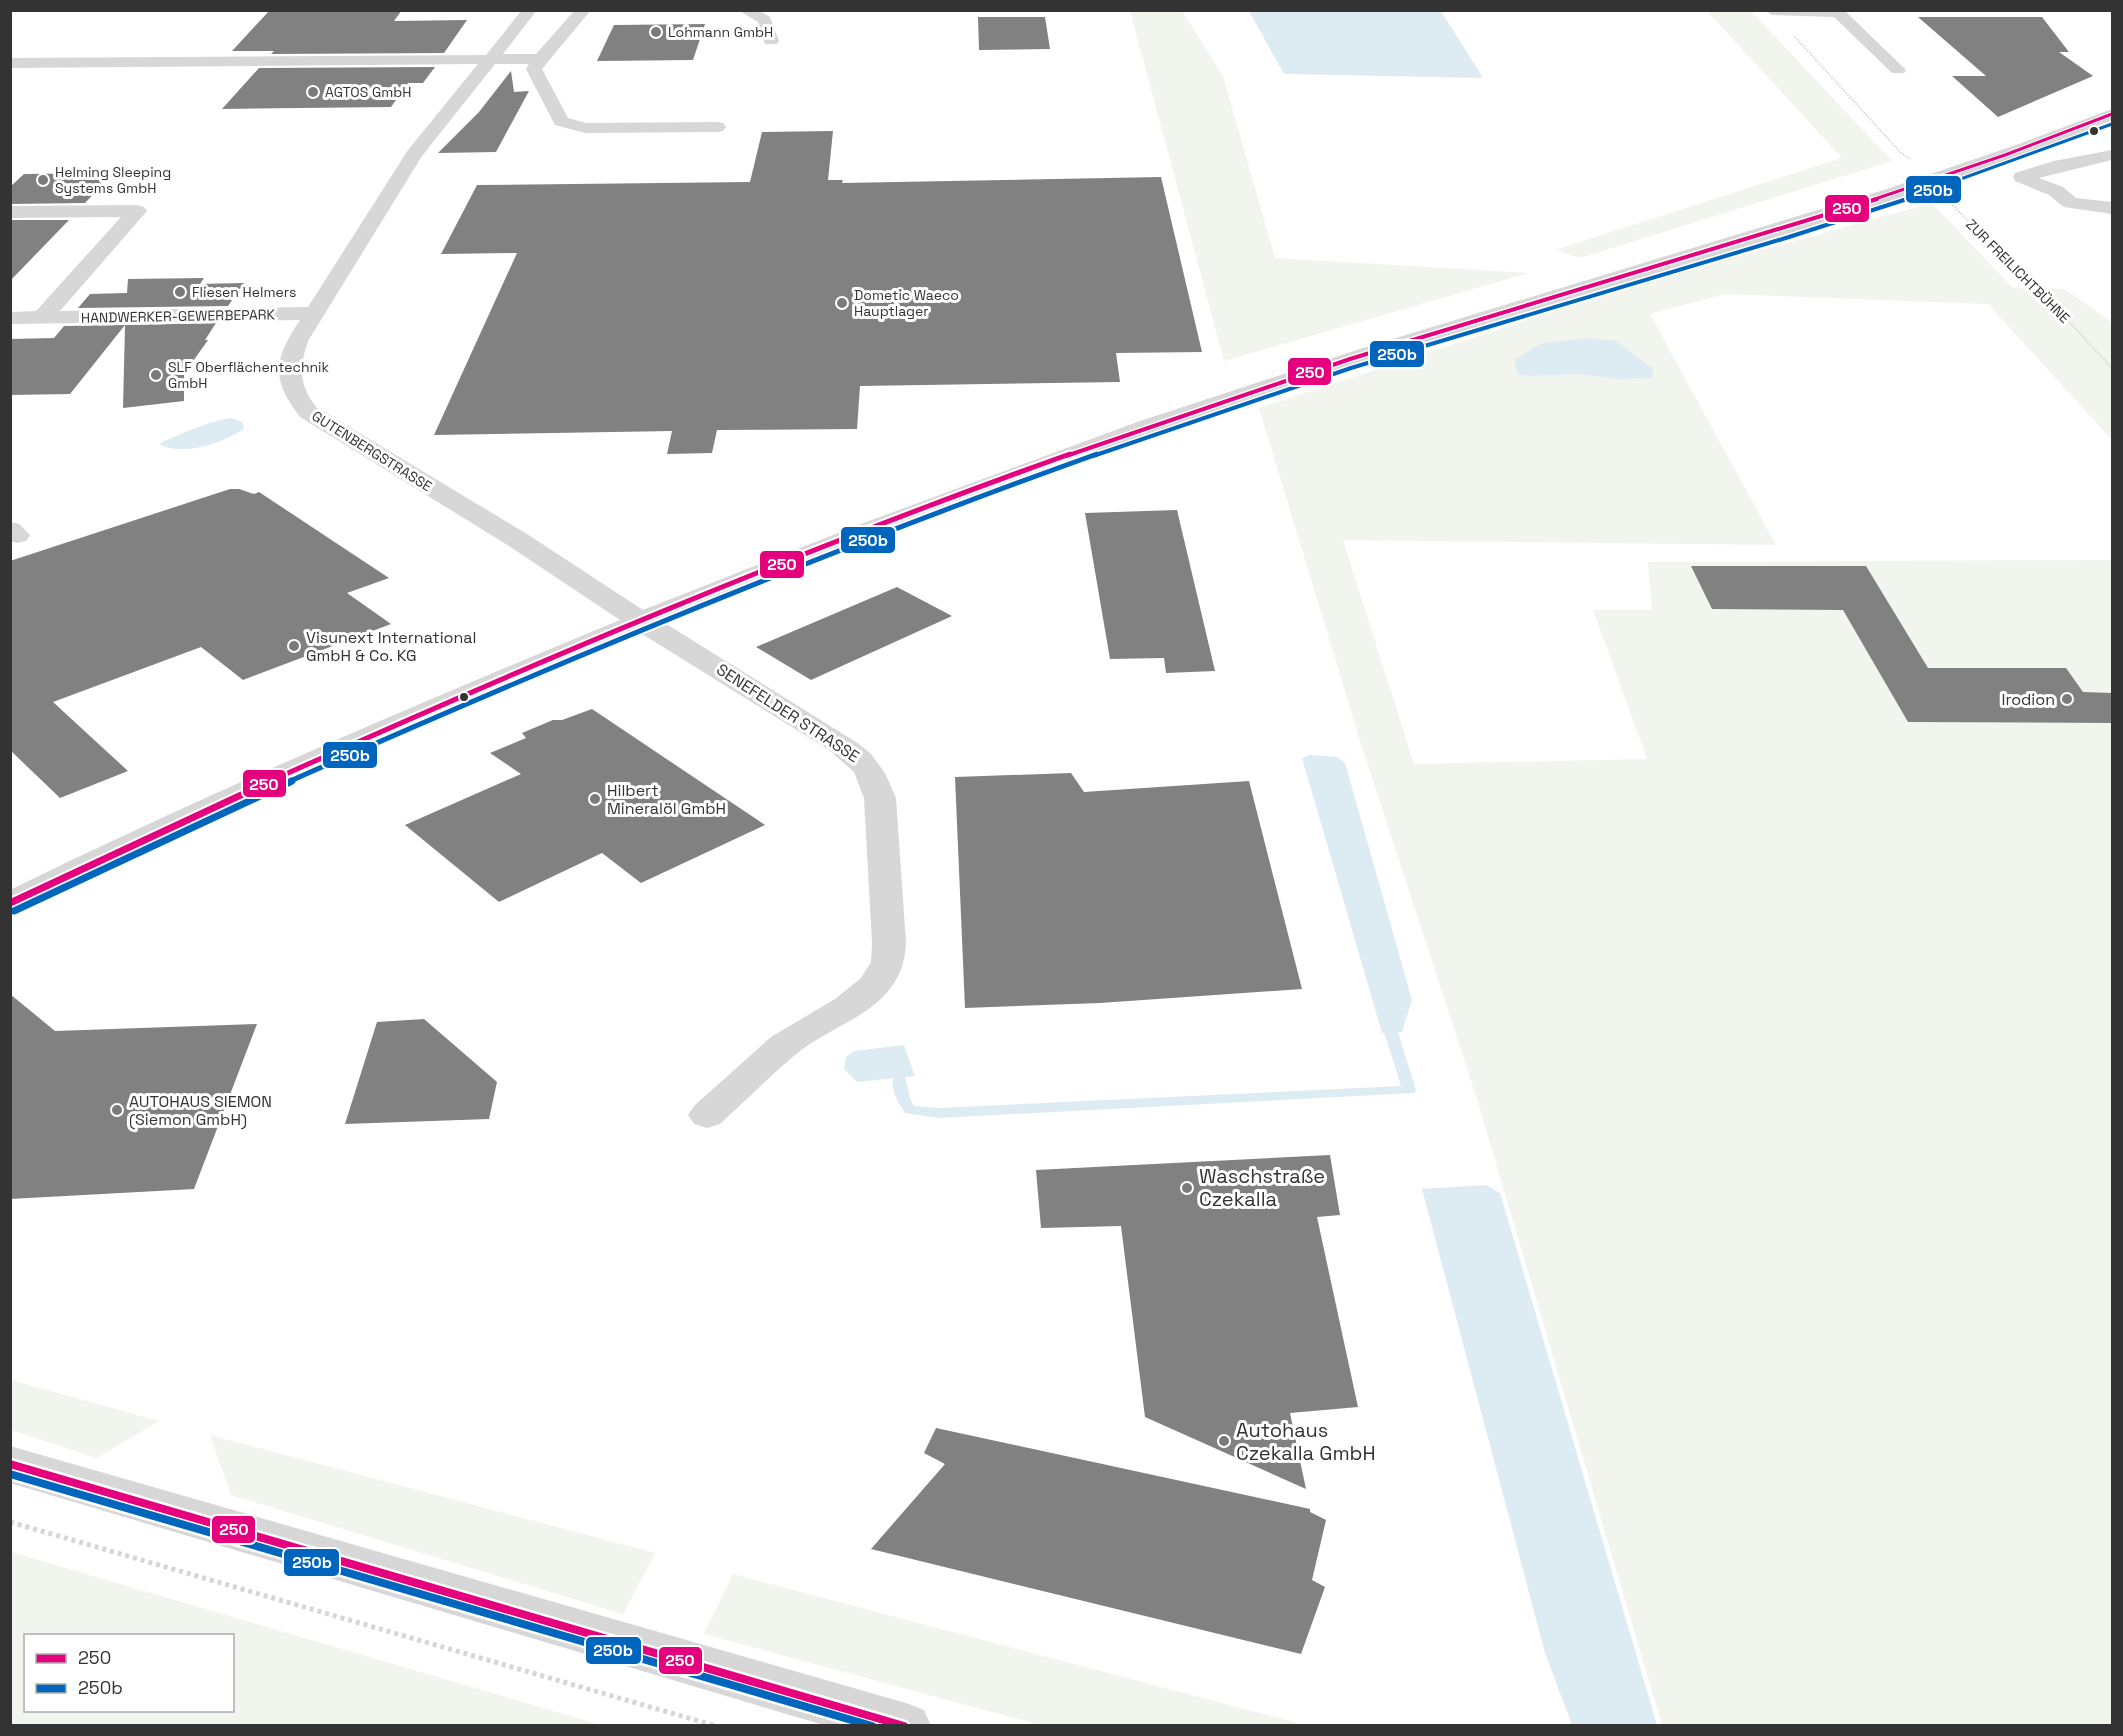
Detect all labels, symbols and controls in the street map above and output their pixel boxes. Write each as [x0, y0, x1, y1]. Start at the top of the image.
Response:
place label: Lohmann GmbH [668, 23, 773, 41]
marker: Lohmann GmbH [649, 25, 663, 39]
place label: AGTOS GmbH [325, 83, 411, 101]
marker: AGTOS GmbH [306, 85, 320, 99]
unlabelled marker [2088, 125, 2100, 137]
place label: Helming Sleeping Systems GmbH [55, 163, 171, 197]
marker: Helming Sleeping Systems GmbH [36, 173, 50, 187]
line badge: 250b [1905, 175, 1962, 204]
text: 250b [1913, 180, 1953, 201]
line badge: 250 [1824, 194, 1870, 223]
text: 250 [1832, 198, 1862, 219]
street label: ZUR FREILICHTBÜHNE [1962, 215, 2074, 327]
place label: Fliesen Helmers [192, 283, 296, 301]
marker: Fliesen Helmers [173, 285, 187, 299]
place label: Dometic Waeco Hauptlager [854, 286, 959, 320]
marker: Dometic Waeco Hauptlager [835, 296, 849, 310]
street label: HANDWERKER-GEWERBEPARK [81, 305, 276, 327]
line badge: 250b [1369, 340, 1425, 368]
text: 250b [1377, 344, 1417, 365]
line badge: 250 [1287, 357, 1332, 386]
place label: SLF Oberflächentechnik GmbH [168, 358, 330, 392]
text: 250 [1295, 362, 1325, 383]
marker: SLF Oberflächentechnik GmbH [149, 368, 163, 382]
street label: GUTENBERGSTRASSE [309, 407, 435, 495]
line badge: 250b [840, 526, 896, 554]
text: 250b [848, 530, 888, 551]
line badge: 250 [759, 550, 805, 579]
text: 250 [767, 554, 797, 575]
place label: Visunext International GmbH & Co. KG [306, 627, 476, 666]
marker: Visunext International GmbH & Co. KG [287, 639, 301, 653]
street label: SENEFELDER STRASSE [713, 659, 863, 767]
place label: Irodion [2002, 689, 2055, 710]
unlabelled marker [458, 691, 470, 703]
marker: Irodion [2060, 692, 2074, 706]
line badge: 250b [322, 741, 378, 769]
text: 250b [330, 745, 370, 766]
line badge: 250 [242, 769, 287, 798]
text: 250 [249, 774, 279, 795]
place label: Hilbert Mineralöl GmbH [607, 780, 726, 819]
marker: Hilbert Mineralöl GmbH [588, 792, 602, 806]
place label: AUTOHAUS SIEMON (Siemon GmbH) [129, 1091, 272, 1130]
marker: AUTOHAUS SIEMON (Siemon GmbH) [110, 1103, 124, 1117]
place label: Waschstraße Czekalla [1199, 1163, 1325, 1212]
marker: Waschstraße Czekalla [1180, 1181, 1194, 1195]
place label: Autohaus Czekalla GmbH [1236, 1417, 1376, 1466]
marker: Autohaus Czekalla GmbH [1217, 1434, 1231, 1448]
line badge: 250 [211, 1515, 256, 1544]
text: 250 [219, 1519, 249, 1540]
line badge: 250b [283, 1548, 340, 1577]
text: 250b [292, 1552, 332, 1573]
legend [24, 1634, 234, 1712]
line badge: 250b [585, 1636, 642, 1665]
text: 250b [593, 1640, 633, 1661]
text: 250 [78, 1646, 111, 1669]
line badge: 250 [658, 1646, 703, 1675]
text: 250 [665, 1650, 695, 1671]
text: 250b [78, 1676, 123, 1699]

